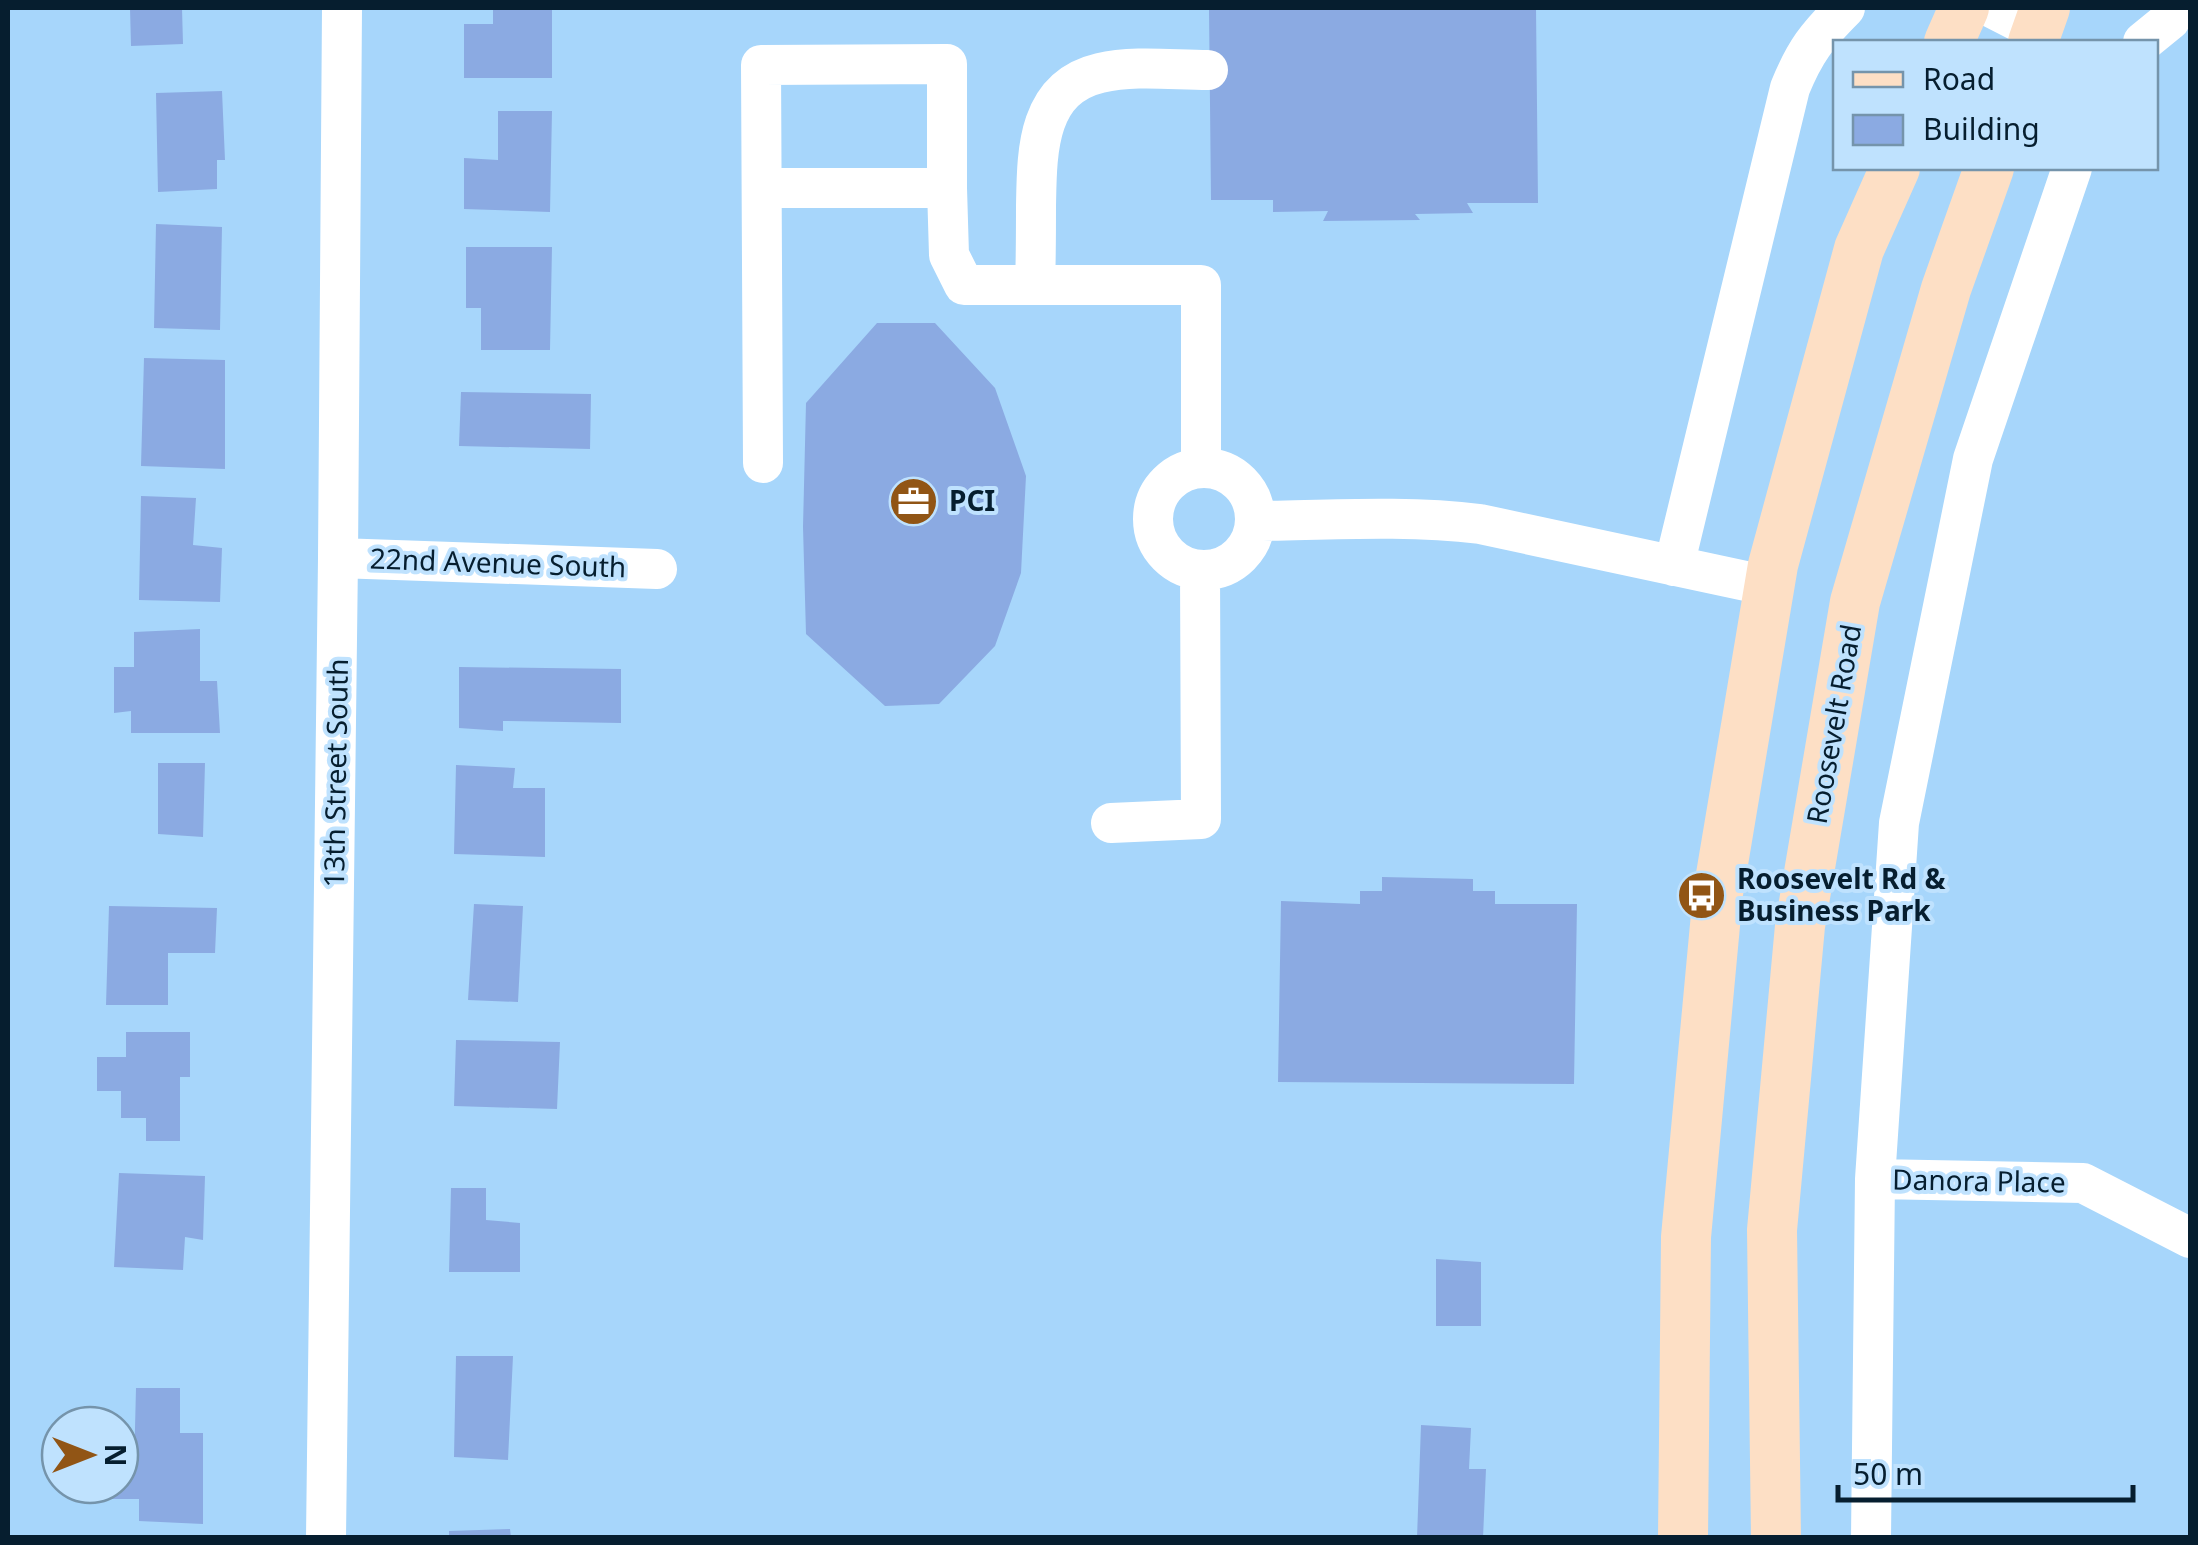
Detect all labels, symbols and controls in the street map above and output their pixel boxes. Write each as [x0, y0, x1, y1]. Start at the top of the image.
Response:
legend [1833, 40, 2158, 170]
text: Road [1923, 58, 1995, 99]
text: Building [1923, 108, 2040, 149]
office icon: PCI [888, 475, 940, 527]
place label: PCI [949, 481, 995, 519]
street label: 22nd Avenue South [369, 539, 627, 585]
street label: Roosevelt Road [1797, 621, 1869, 827]
street label: 13th Street South [314, 658, 356, 888]
place label: Roosevelt Rd & Business Park [1737, 859, 1945, 929]
bus stop icon: Roosevelt Rd & Business Park [1676, 869, 1728, 921]
street label: Danora Place [1892, 1159, 2066, 1201]
north arrow [40, 1405, 140, 1505]
scale bar [1838, 1440, 2133, 1502]
text: N [97, 1444, 135, 1466]
text: 50 m [1853, 1453, 1923, 1494]

